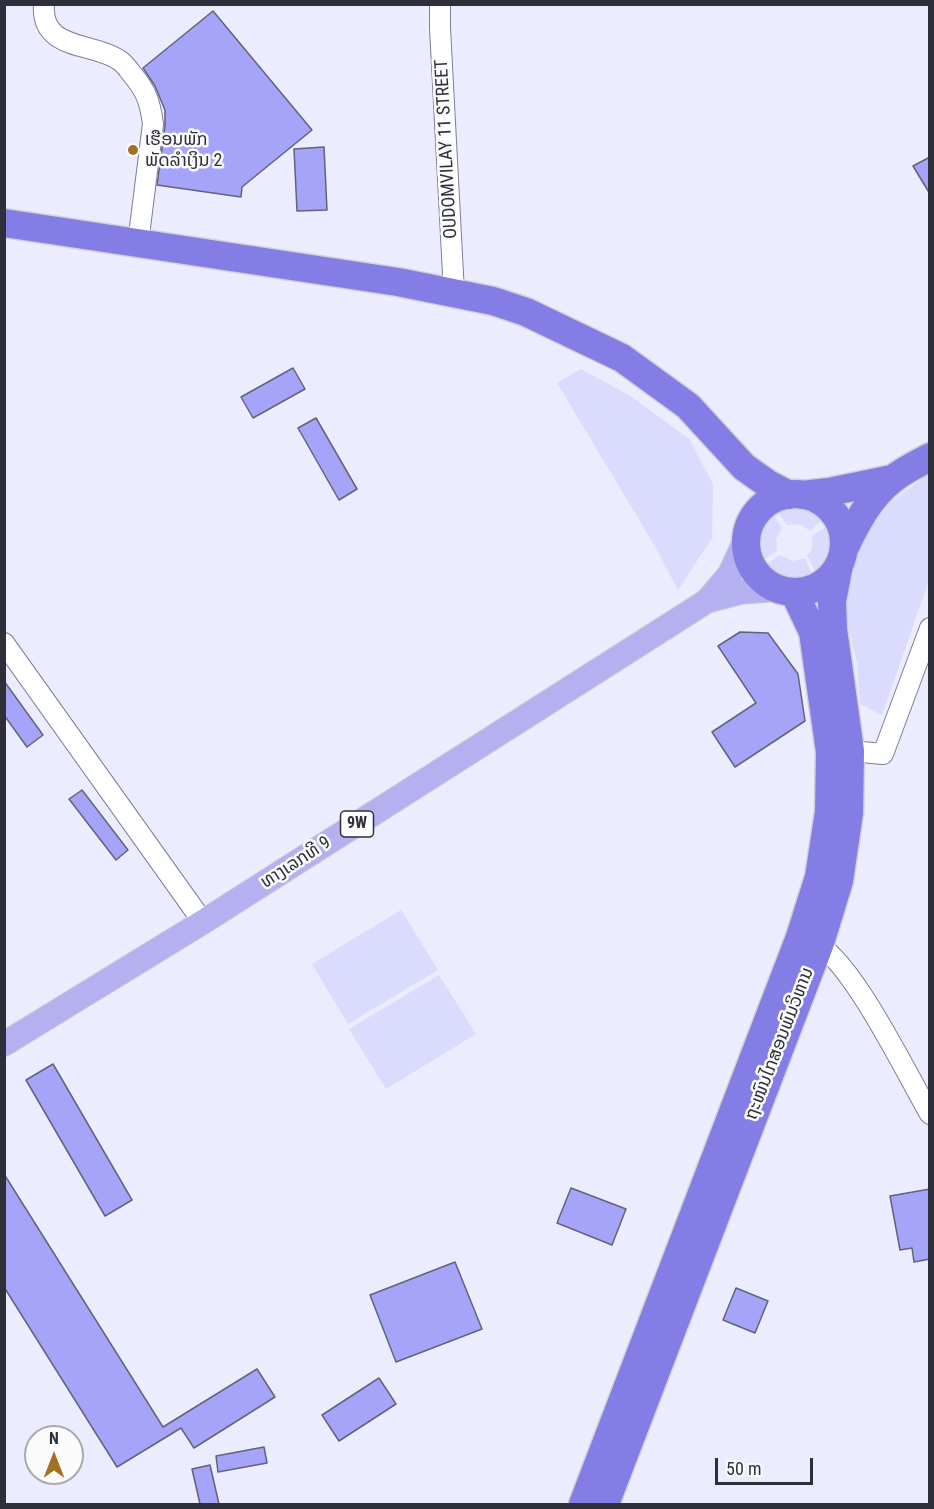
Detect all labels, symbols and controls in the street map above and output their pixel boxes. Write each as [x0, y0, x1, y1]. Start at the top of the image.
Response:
street label: OUDOMVILAY 11 STREET [432, 59, 462, 239]
place label: ເຮືອນພັກ ພັດລຳເງິນ 2 [145, 129, 222, 172]
marker: ເຮືອນພັກ ພັດລຳເງິນ 2 [126, 143, 140, 157]
road number: 9W [340, 811, 374, 837]
street label: ທາງເລກທີ 9 [257, 832, 335, 894]
street label: ຖະໜົນໄກສອນພົມວິຫານ [741, 965, 819, 1123]
north arrow [24, 1425, 84, 1485]
text: N [49, 1429, 59, 1448]
scale bar [718, 1446, 816, 1484]
text: 50 m [726, 1458, 761, 1479]

